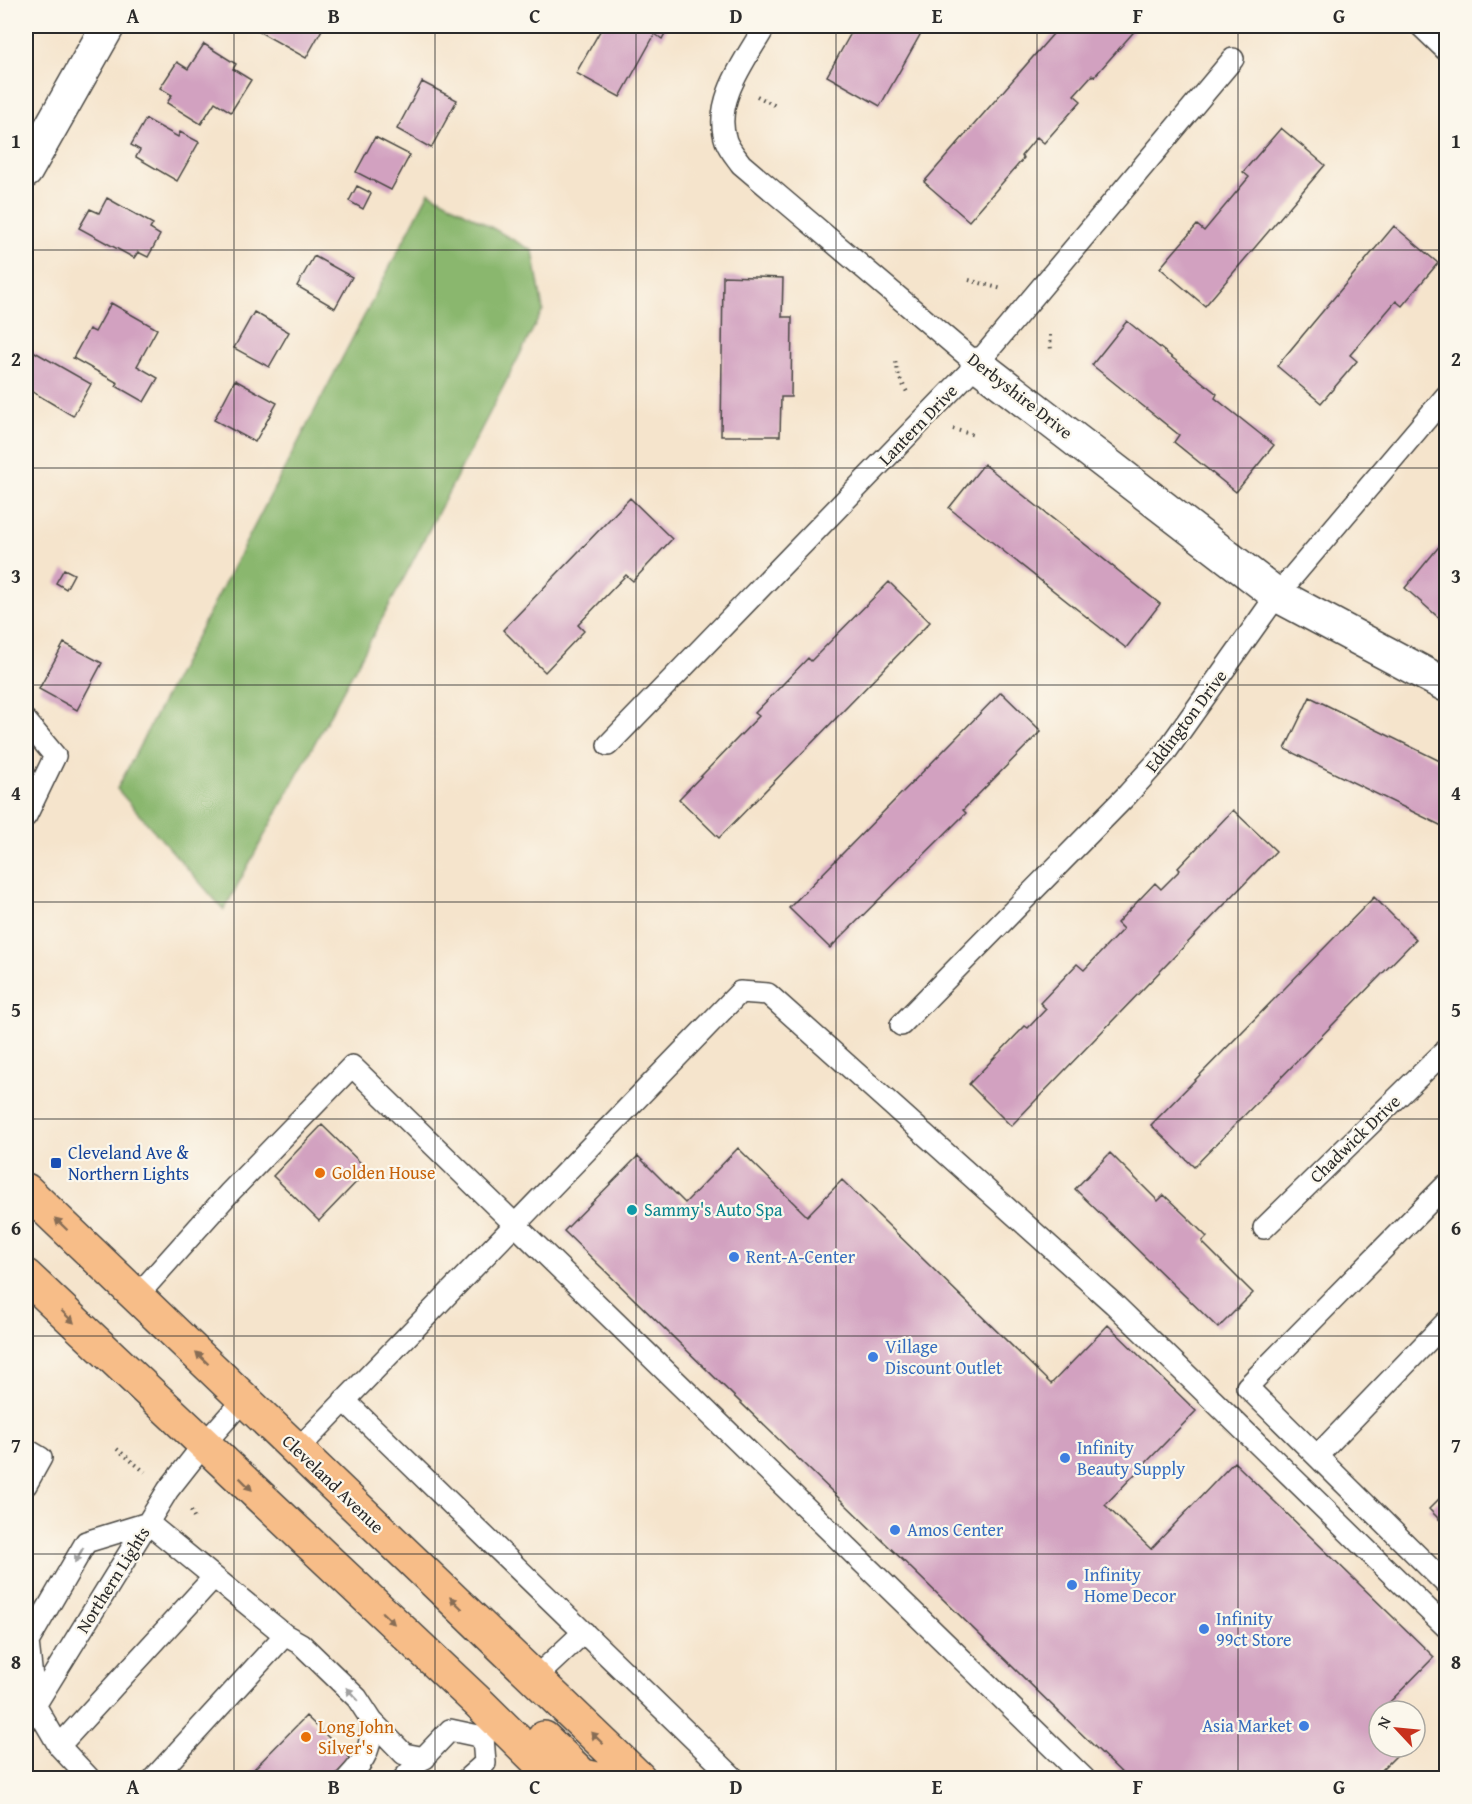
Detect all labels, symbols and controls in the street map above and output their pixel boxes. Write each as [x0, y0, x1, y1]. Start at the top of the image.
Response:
text: A [127, 1, 140, 30]
text: B [328, 1, 340, 30]
text: C [529, 1, 541, 30]
text: D [729, 1, 743, 30]
text: E [932, 1, 943, 30]
text: F [1133, 1, 1143, 30]
text: G [1333, 1, 1345, 30]
text: 1 [11, 126, 21, 155]
text: 1 [1451, 126, 1461, 155]
text: 2 [11, 344, 21, 373]
text: 2 [1451, 344, 1461, 373]
street label: Derbyshire Drive [962, 346, 1079, 445]
street label: Lantern Drive [872, 378, 963, 471]
text: 3 [11, 561, 21, 590]
text: 3 [1451, 561, 1461, 590]
street label: Eddington Drive [1138, 664, 1233, 778]
text: 4 [11, 778, 21, 807]
text: 4 [1451, 778, 1461, 807]
text: 5 [11, 995, 21, 1024]
text: 5 [1451, 995, 1461, 1024]
street label: Chadwick Drive [1303, 1088, 1406, 1189]
place label: Cleveland Ave & Northern Lights [68, 1139, 189, 1187]
marker: Cleveland Ave & Northern Lights [49, 1156, 63, 1170]
place label: Golden House [332, 1159, 435, 1186]
marker: Golden House [313, 1166, 327, 1180]
place label: Sammy's Auto Spa [644, 1196, 783, 1223]
marker: Sammy's Auto Spa [625, 1203, 639, 1217]
text: 6 [11, 1213, 21, 1242]
text: 6 [1451, 1213, 1461, 1242]
one-way arrow [53, 1217, 68, 1231]
place label: Rent-A-Center [746, 1243, 856, 1270]
marker: Rent-A-Center [727, 1250, 741, 1264]
one-way arrow [60, 1309, 74, 1323]
place label: Village Discount Outlet [885, 1333, 1003, 1381]
marker: Village Discount Outlet [866, 1350, 880, 1364]
one-way arrow [195, 1352, 209, 1366]
street label: Cleveland Avenue [276, 1428, 390, 1539]
text: 7 [11, 1430, 21, 1459]
text: 7 [1451, 1430, 1461, 1459]
place label: Infinity Beauty Supply [1077, 1434, 1185, 1482]
marker: Infinity Beauty Supply [1058, 1451, 1072, 1465]
one-way arrow [238, 1477, 253, 1491]
place label: Amos Center [907, 1516, 1004, 1543]
street label: Northern Lights [69, 1521, 156, 1638]
marker: Amos Center [888, 1523, 902, 1537]
one-way arrow [74, 1547, 84, 1564]
place label: Infinity Home Decor [1084, 1561, 1177, 1609]
marker: Infinity Home Decor [1065, 1578, 1079, 1592]
one-way arrow [450, 1596, 464, 1610]
place label: Infinity 99ct Store [1216, 1605, 1292, 1653]
one-way arrow [381, 1610, 395, 1624]
marker: Infinity 99ct Store [1197, 1622, 1211, 1636]
text: 8 [11, 1647, 21, 1676]
text: 8 [1451, 1647, 1461, 1676]
one-way arrow [345, 1687, 359, 1702]
north arrow [1367, 1699, 1427, 1759]
place label: Asia Market [1202, 1712, 1293, 1739]
text: N [1370, 1712, 1397, 1732]
place label: Long John Silver's [318, 1713, 394, 1761]
marker: Asia Market [1297, 1719, 1311, 1733]
marker: Long John Silver's [299, 1730, 313, 1744]
one-way arrow [591, 1731, 605, 1745]
text: A [127, 1772, 140, 1801]
text: B [328, 1772, 340, 1801]
text: C [529, 1772, 541, 1801]
text: D [729, 1772, 743, 1801]
text: E [932, 1772, 943, 1801]
text: F [1133, 1772, 1143, 1801]
text: G [1333, 1772, 1345, 1801]

